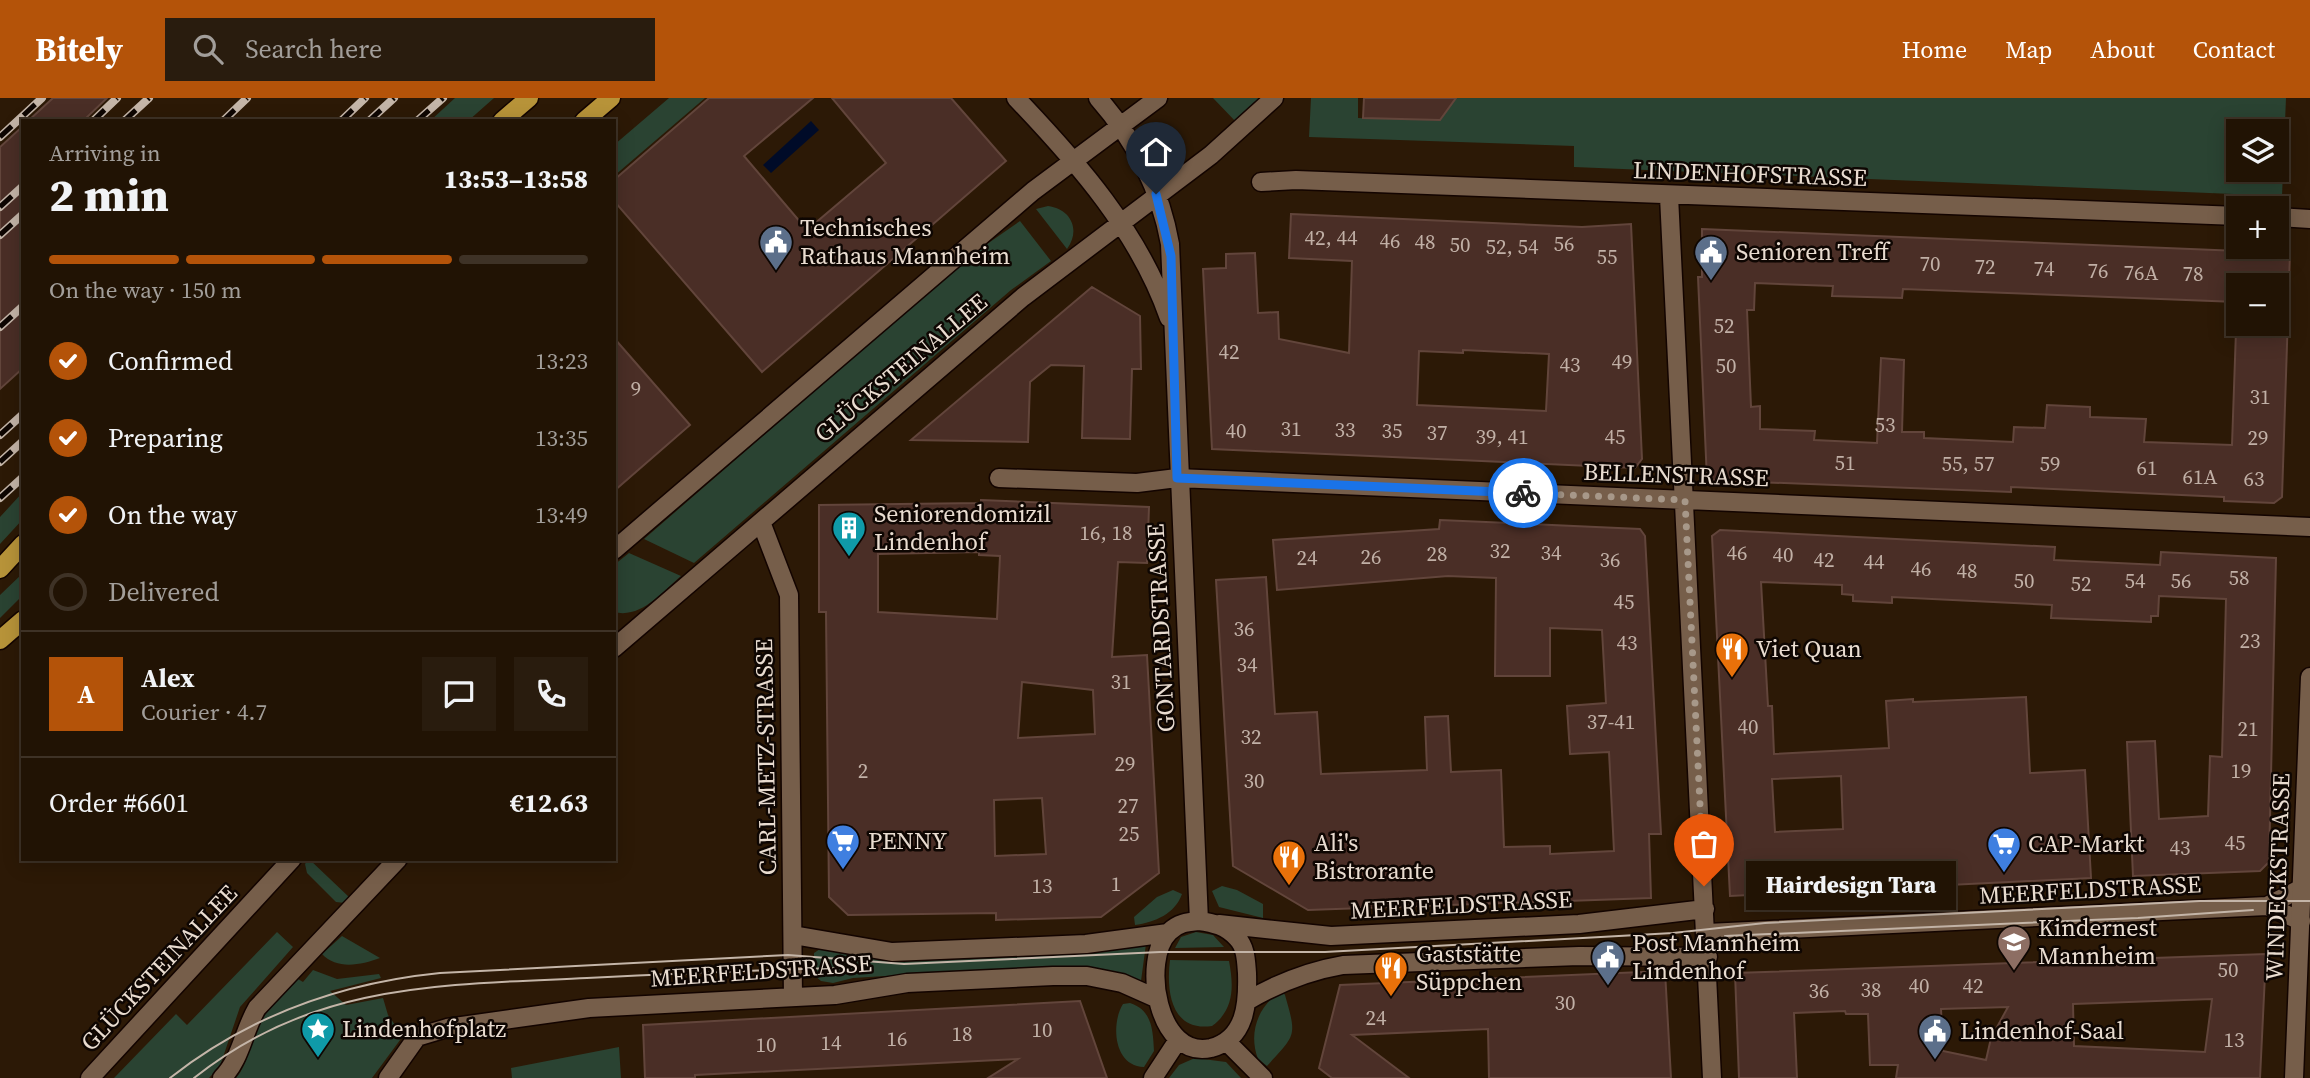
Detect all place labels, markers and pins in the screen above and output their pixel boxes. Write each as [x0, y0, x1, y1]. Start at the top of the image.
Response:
pin [1126, 122, 1186, 194]
place label: Technisches Rathaus Mannheim [800, 211, 1010, 272]
public building icon: Technisches Rathaus Mannheim [757, 223, 795, 272]
public building icon: Senioren Treff [1692, 233, 1730, 282]
place label: Senioren Treff [1736, 235, 1891, 268]
place label: Seniorendomizil Lindenhof [874, 497, 1051, 558]
building icon: Seniorendomizil Lindenhof [830, 509, 868, 558]
restaurant icon: Viet Quan [1713, 630, 1751, 679]
place label: Viet Quan [1756, 632, 1862, 665]
pin [1674, 814, 1734, 886]
supermarket icon: PENNY [824, 822, 862, 871]
place label: PENNY [868, 824, 947, 857]
supermarket icon: CAP-Markt [1985, 825, 2023, 874]
place label: Ali's Bistrorante [1314, 826, 1434, 887]
place label: CAP-Markt [2028, 827, 2145, 860]
restaurant icon: Ali's Bistrorante [1270, 838, 1308, 887]
callout: Hairdesign Tara [1746, 862, 1956, 910]
place label: Kindernest Mannheim [2038, 911, 2157, 972]
school or university icon: Kindernest Mannheim [1995, 923, 2033, 972]
place label: Post Mannheim Lindenhof [1632, 926, 1800, 987]
place label: Gaststätte Süppchen [1416, 937, 1522, 998]
public building icon: Post Mannheim Lindenhof [1589, 938, 1627, 987]
restaurant icon: Gaststätte Süppchen [1372, 949, 1410, 998]
place icon: Lindenhofplatz [299, 1010, 337, 1059]
place label: Lindenhofplatz [342, 1012, 506, 1045]
public building icon: Lindenhof-Saal [1916, 1012, 1954, 1061]
place label: Lindenhof-Saal [1960, 1014, 2124, 1047]

